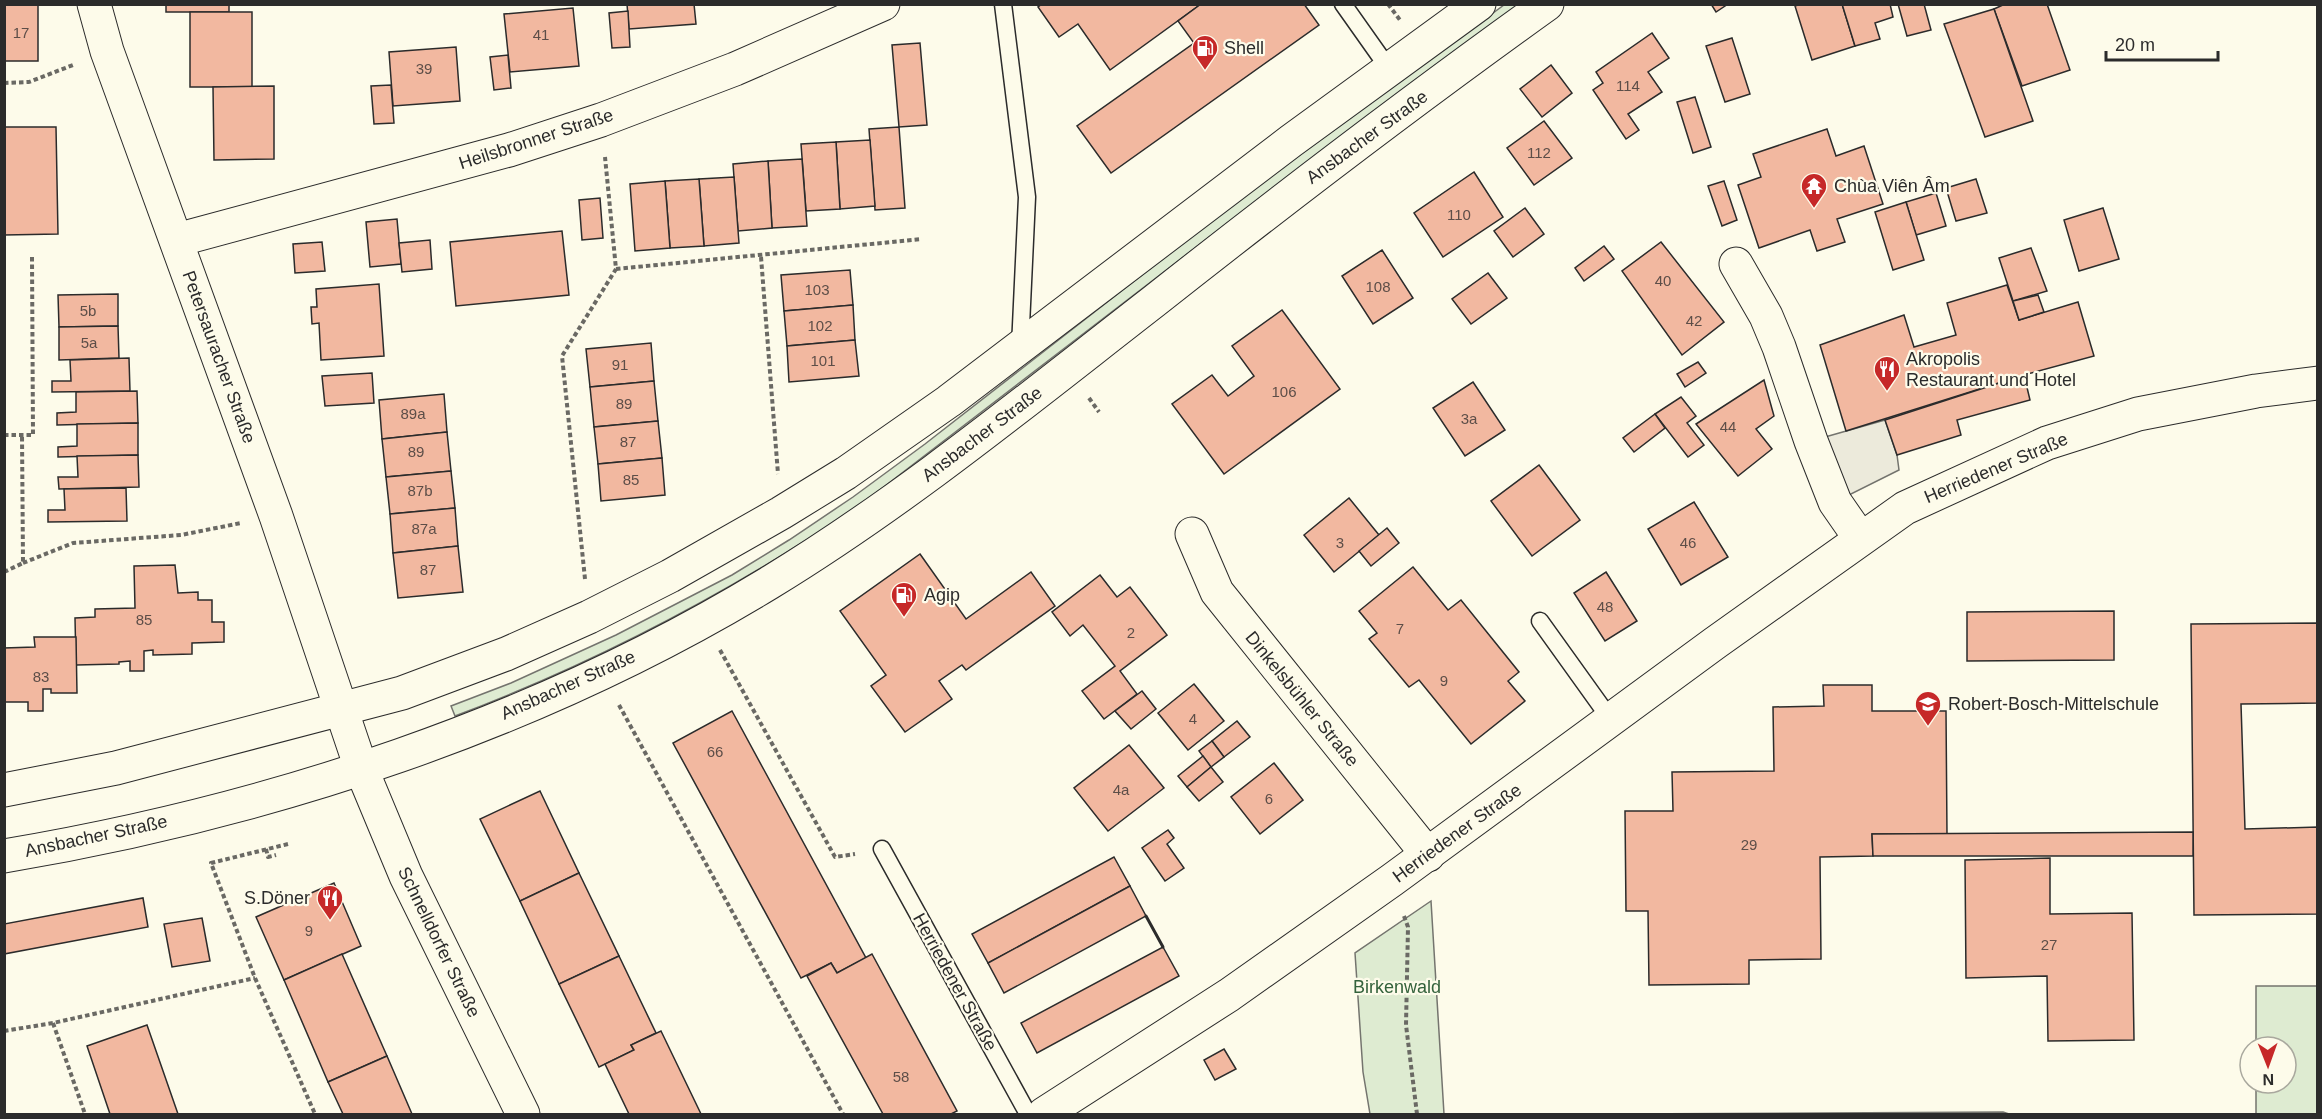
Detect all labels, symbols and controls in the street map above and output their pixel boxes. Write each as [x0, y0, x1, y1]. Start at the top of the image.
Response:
house number: 17 [13, 24, 29, 41]
scale bar [2106, 24, 2218, 62]
house number: 41 [533, 26, 549, 43]
fuel station icon: Shell [1190, 33, 1220, 71]
text: 20 m [2115, 35, 2155, 55]
place label: Shell [1224, 38, 1264, 58]
house number: 39 [416, 60, 432, 77]
house number: 114 [1616, 77, 1640, 94]
street label: Ansbacher Straße [1302, 86, 1432, 188]
street label: Heilsbronner Straße [456, 105, 616, 173]
house number: 112 [1527, 144, 1551, 161]
temple icon: Chùa Viên Âm [1799, 171, 1829, 209]
place label: Chùa Viên Âm [1834, 176, 1950, 196]
house number: 110 [1447, 206, 1471, 223]
street label: Petersauracher Straße [178, 268, 260, 446]
house number: 40 [1655, 272, 1671, 289]
house number: 108 [1365, 278, 1391, 295]
house number: 103 [804, 281, 830, 298]
house number: 5b [80, 302, 96, 319]
house number: 42 [1686, 312, 1702, 329]
house number: 102 [807, 317, 833, 334]
house number: 5a [81, 334, 98, 351]
place label: Akropolis Restaurant und Hotel [1906, 349, 2076, 390]
house number: 101 [810, 352, 836, 369]
restaurant icon: Akropolis Restaurant und Hotel [1872, 354, 1902, 392]
house number: 91 [612, 356, 628, 373]
street label: Ansbacher Straße [918, 382, 1046, 486]
house number: 106 [1271, 383, 1297, 400]
house number: 89 [616, 395, 632, 412]
house number: 89a [400, 405, 426, 422]
house number: 3a [1461, 410, 1478, 427]
house number: 44 [1720, 418, 1736, 435]
street label: Herriedener Straße [1921, 429, 2071, 507]
house number: 87 [620, 433, 636, 450]
house number: 89 [408, 443, 424, 460]
house number: 85 [623, 471, 639, 488]
house number: 87b [407, 482, 433, 499]
house number: 87a [411, 520, 437, 537]
house number: 3 [1336, 534, 1344, 551]
house number: 46 [1680, 534, 1696, 551]
house number: 87 [420, 561, 436, 578]
fuel station icon: Agip [889, 580, 919, 618]
place label: Agip [924, 585, 960, 605]
house number: 48 [1597, 598, 1613, 615]
house number: 85 [136, 611, 152, 628]
house number: 7 [1396, 620, 1404, 637]
house number: 2 [1127, 624, 1135, 641]
street label: Dinkelsbühler Straße [1241, 627, 1363, 771]
street label: Ansbacher Straße [498, 646, 638, 724]
house number: 83 [33, 668, 49, 685]
house number: 9 [1440, 672, 1448, 689]
school or university icon: Robert-Bosch-Mittelschule [1913, 689, 1943, 727]
place label: Robert-Bosch-Mittelschule [1948, 694, 2159, 714]
house number: 4 [1189, 710, 1197, 727]
house number: 66 [707, 743, 723, 760]
street label: Herriedener Straße [1389, 780, 1525, 886]
house number: 4a [1113, 781, 1130, 798]
house number: 6 [1265, 790, 1273, 807]
street label: Ansbacher Straße [23, 811, 169, 861]
house number: 29 [1741, 836, 1757, 853]
street label: Schnelldorfer Straße [394, 863, 484, 1021]
restaurant icon: S.Döner [315, 883, 345, 921]
place label: S.Döner [244, 888, 310, 908]
street label: Herriedener Straße [909, 910, 1001, 1054]
house number: 9 [305, 922, 313, 939]
house number: 27 [2041, 936, 2057, 953]
park label: Birkenwald [1353, 977, 1441, 997]
north arrow [2238, 1035, 2298, 1095]
house number: 58 [893, 1068, 909, 1085]
text: N [2262, 1071, 2274, 1088]

